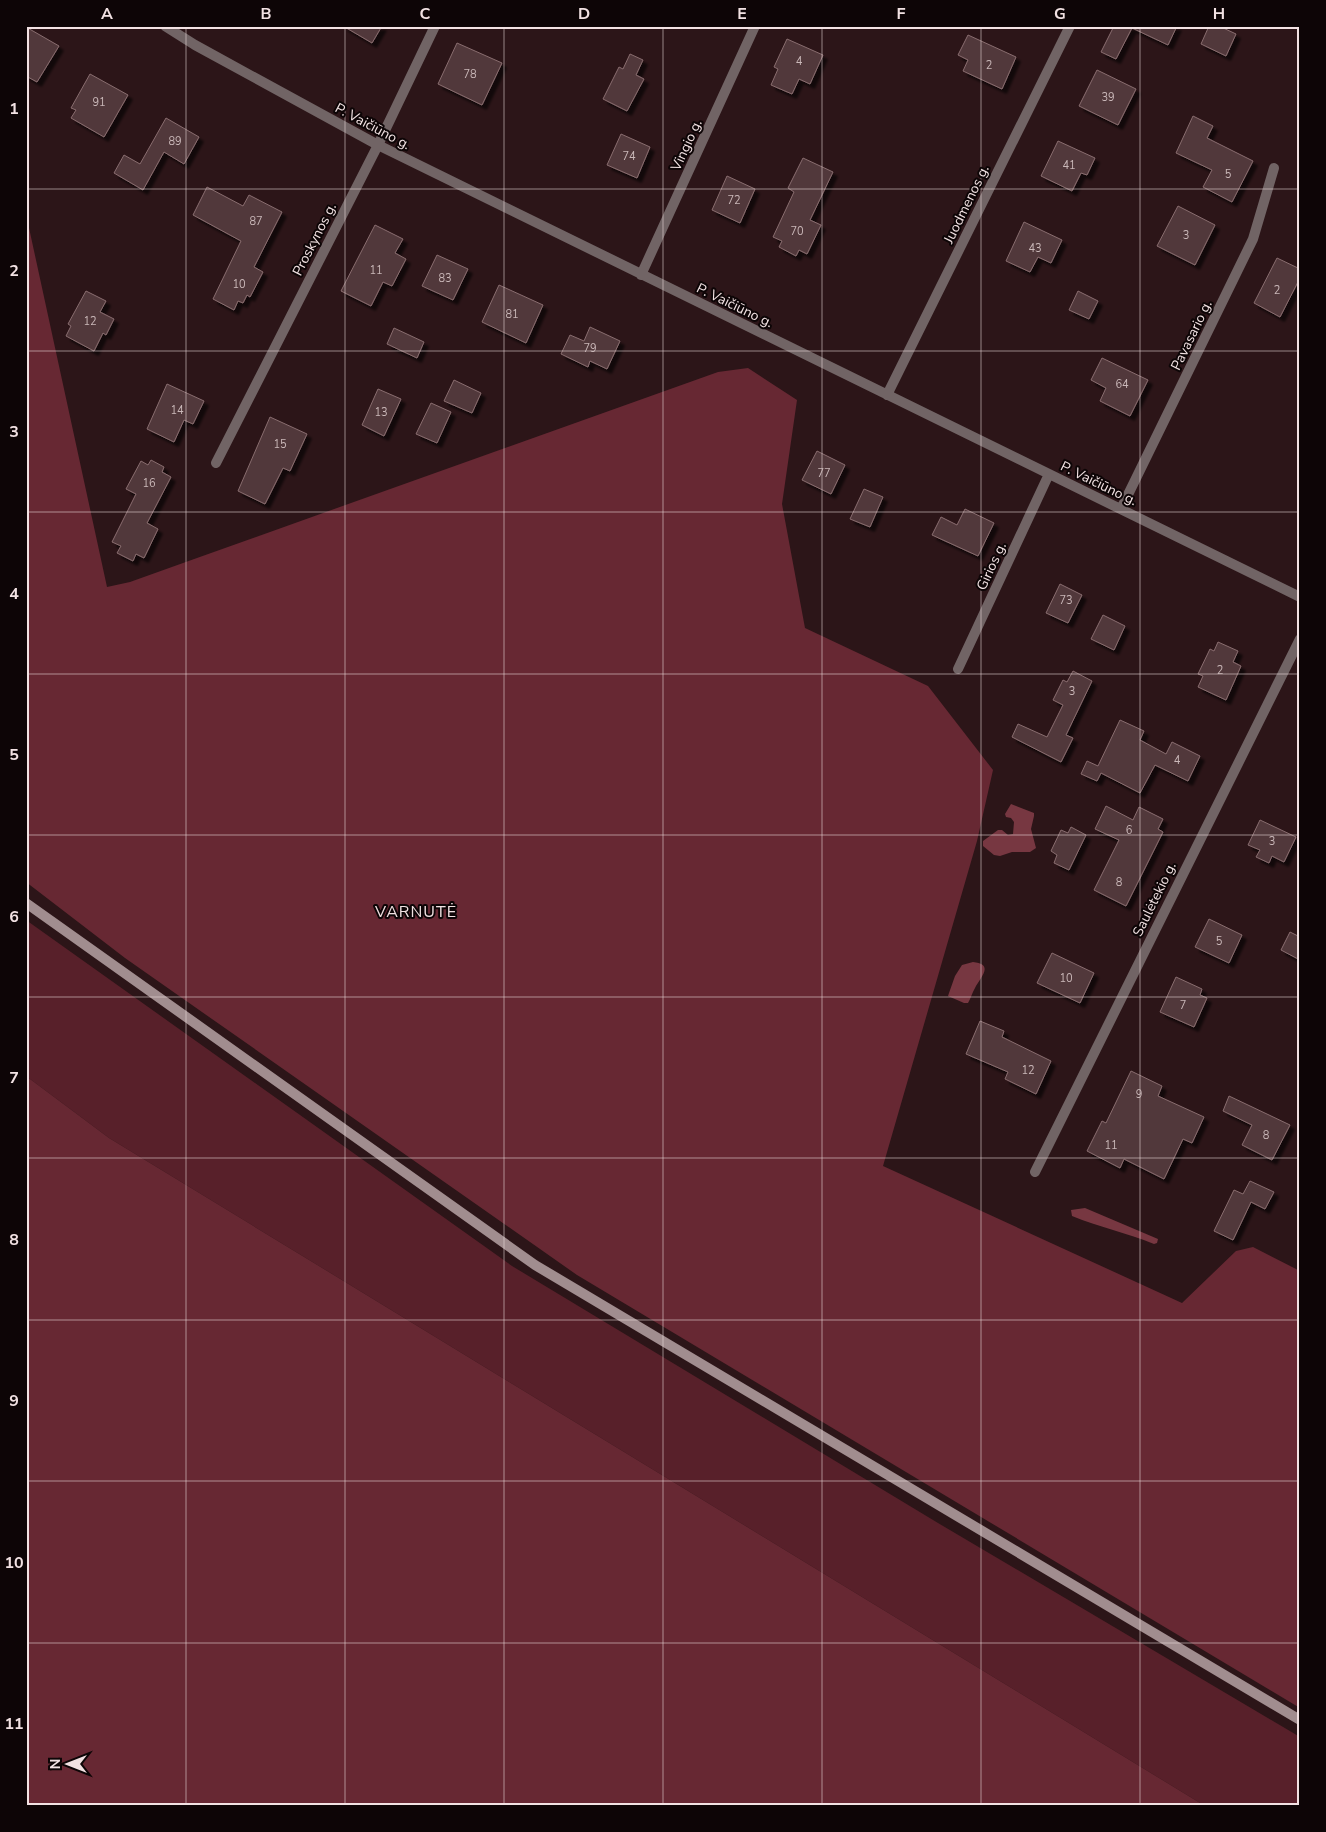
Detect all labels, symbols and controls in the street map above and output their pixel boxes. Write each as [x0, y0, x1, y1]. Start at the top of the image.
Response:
text: A [101, 3, 113, 25]
text: B [260, 3, 272, 25]
text: C [420, 3, 431, 25]
text: D [578, 3, 590, 25]
text: E [737, 3, 747, 25]
text: F [897, 3, 906, 25]
text: G [1054, 3, 1066, 25]
text: H [1213, 3, 1225, 25]
house number: 4 [796, 54, 803, 69]
house number: 2 [986, 58, 992, 73]
house number: 78 [463, 67, 477, 82]
house number: 39 [1101, 90, 1115, 105]
house number: 91 [92, 95, 106, 110]
text: 1 [9, 98, 19, 120]
street label: P. Vaičiūno g. [332, 99, 414, 154]
street label: Vingio g. [666, 116, 707, 175]
house number: 89 [168, 134, 182, 149]
house number: 74 [622, 149, 636, 164]
house number: 41 [1062, 158, 1076, 173]
street label: Juodmenos g. [939, 162, 994, 248]
house number: 5 [1225, 167, 1232, 182]
house number: 72 [727, 193, 741, 208]
street label: Proskynos g. [288, 199, 341, 279]
house number: 87 [249, 214, 263, 229]
house number: 70 [790, 224, 804, 239]
house number: 3 [1183, 228, 1189, 243]
house number: 43 [1028, 241, 1042, 256]
text: 2 [9, 260, 19, 282]
house number: 11 [369, 263, 383, 278]
house number: 83 [438, 271, 452, 286]
house number: 10 [232, 277, 246, 292]
street label: P. Vaičiūno g. [693, 279, 776, 332]
house number: 2 [1274, 283, 1280, 298]
street label: Pavasario g. [1166, 297, 1217, 373]
house number: 81 [505, 307, 519, 322]
house number: 12 [83, 314, 97, 329]
house number: 79 [583, 341, 597, 356]
house number: 64 [1115, 377, 1129, 392]
house number: 14 [170, 403, 184, 418]
house number: 13 [374, 405, 388, 420]
text: 3 [9, 421, 19, 443]
house number: 15 [273, 437, 287, 452]
street label: P. Vaičiūno g. [1057, 457, 1140, 510]
house number: 77 [817, 466, 831, 481]
house number: 16 [142, 476, 156, 491]
street label: Girios g. [972, 539, 1011, 593]
text: 4 [9, 583, 19, 605]
house number: 73 [1059, 593, 1073, 608]
house number: 2 [1217, 663, 1223, 678]
house number: 3 [1069, 684, 1075, 699]
text: 5 [9, 744, 19, 766]
house number: 4 [1174, 753, 1181, 768]
house number: 6 [1126, 823, 1133, 838]
house number: 3 [1269, 834, 1275, 849]
street label: Saulėtekio g. [1128, 859, 1181, 940]
house number: 8 [1116, 875, 1123, 890]
district label: VARNUTĖ [374, 901, 457, 923]
text: 6 [9, 906, 19, 928]
house number: 5 [1216, 934, 1223, 949]
house number: 10 [1059, 971, 1073, 986]
house number: 7 [1180, 998, 1186, 1013]
house number: 12 [1021, 1063, 1035, 1078]
text: 7 [9, 1067, 19, 1089]
house number: 9 [1136, 1087, 1142, 1102]
house number: 8 [1263, 1128, 1270, 1143]
house number: 11 [1104, 1138, 1118, 1153]
text: 8 [9, 1229, 19, 1251]
text: 9 [9, 1390, 19, 1412]
text: 10 [4, 1552, 24, 1574]
text: 11 [4, 1713, 24, 1735]
north arrow [42, 1740, 92, 1790]
text: N [46, 1759, 65, 1769]

